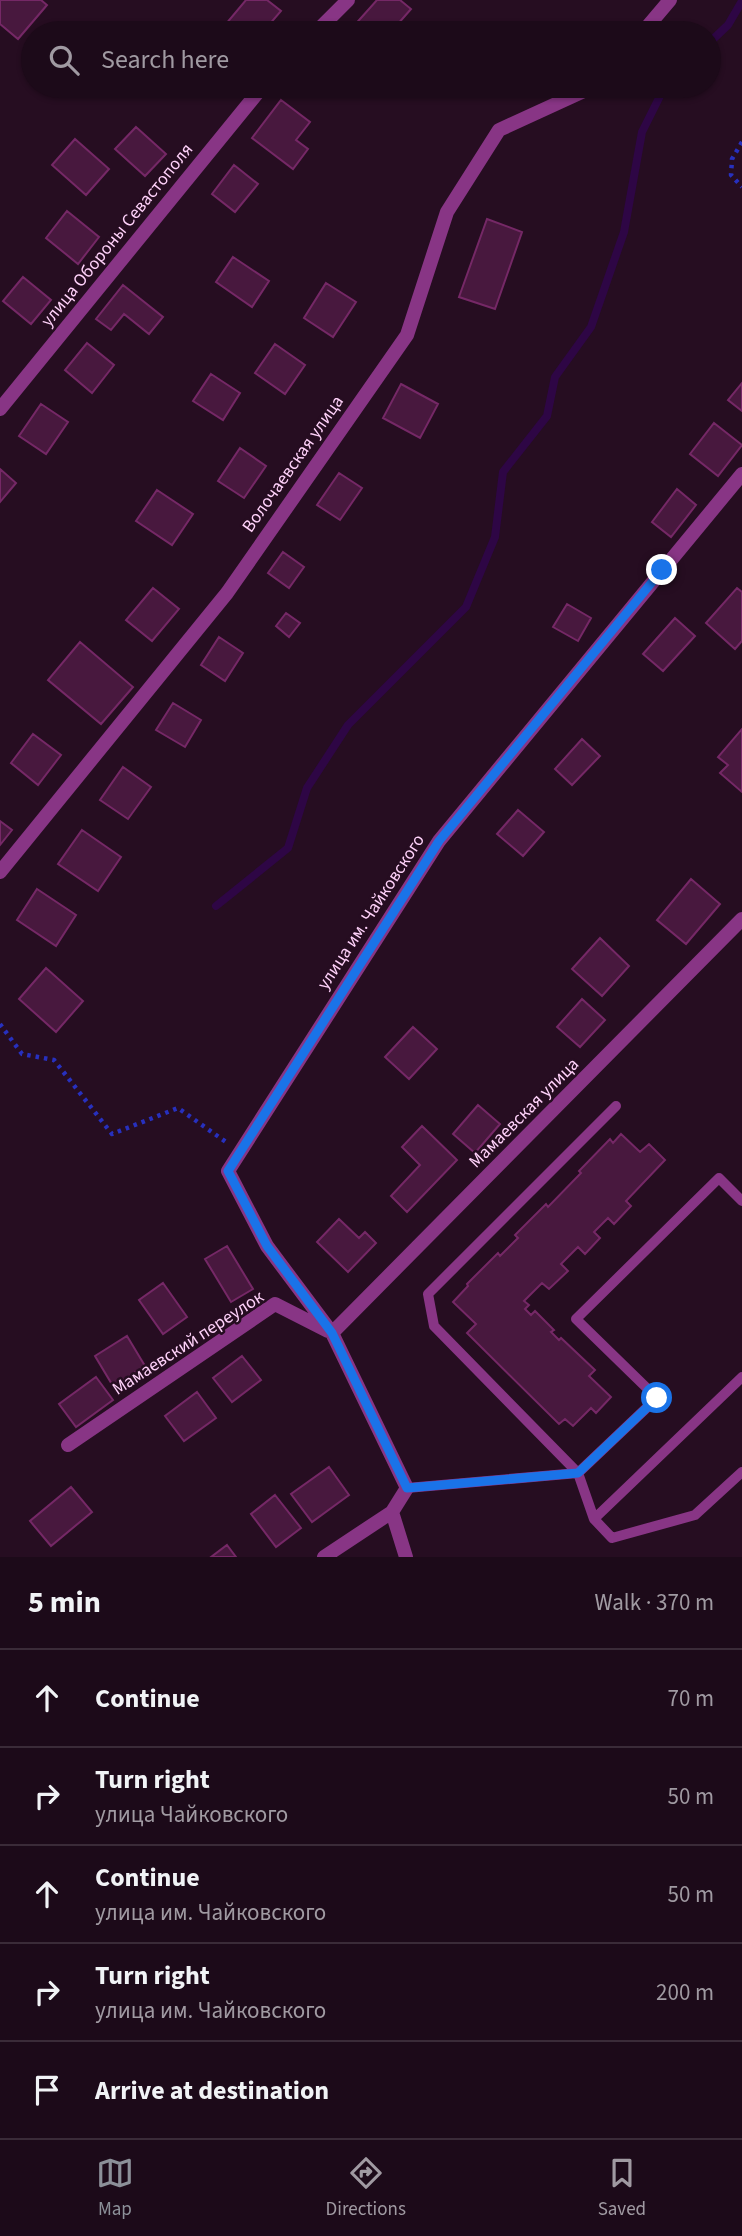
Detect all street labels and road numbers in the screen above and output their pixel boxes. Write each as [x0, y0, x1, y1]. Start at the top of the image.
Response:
street label: улица Обороны Севастополя [35, 138, 199, 332]
street label: Волочаевская улица [236, 390, 350, 538]
street label: улица им. Чайковского [311, 829, 431, 995]
street label: Мамаевская улица [463, 1052, 585, 1174]
street label: Мамаевский переулок [107, 1285, 269, 1401]

